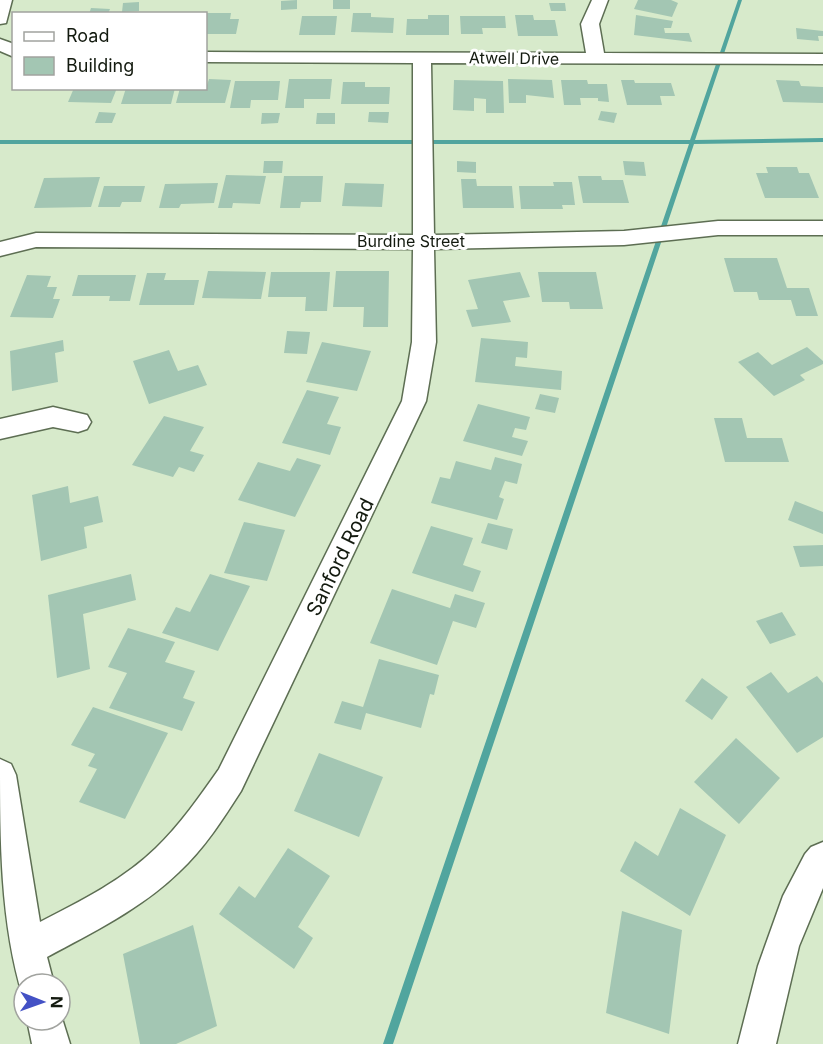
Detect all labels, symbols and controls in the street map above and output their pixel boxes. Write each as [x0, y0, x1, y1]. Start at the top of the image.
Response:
legend [12, 12, 207, 90]
text: Road [66, 25, 109, 46]
street label: Atwell Drive [469, 47, 559, 69]
text: Building [66, 55, 134, 76]
street label: Burdine Street [357, 231, 465, 251]
street label: Sanford Road [301, 494, 379, 620]
north arrow [12, 972, 72, 1032]
text: N [47, 996, 67, 1009]

